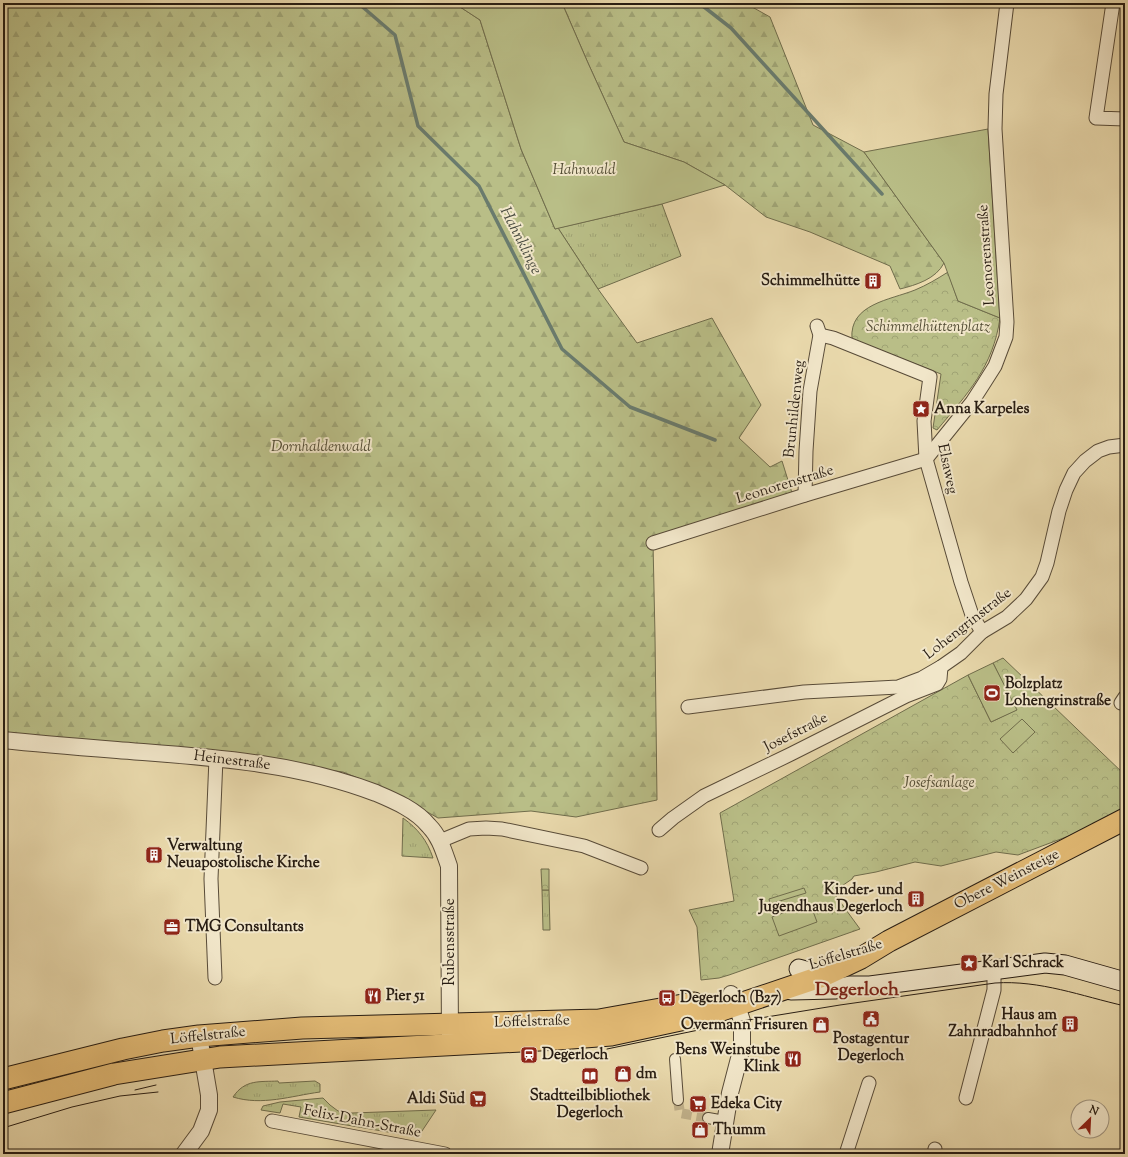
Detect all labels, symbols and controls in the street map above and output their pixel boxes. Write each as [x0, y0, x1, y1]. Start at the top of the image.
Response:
park label: Hahnwald [552, 160, 616, 181]
water label: Hahnklinge [493, 203, 547, 279]
street label: Leonorenstraße [973, 204, 1001, 306]
place label: Schimmelhütte [761, 271, 860, 292]
building icon: Schimmelhütte [863, 271, 883, 291]
park label: Schimmelhüttenplatz [866, 317, 990, 338]
street label: Brunhildenweg [779, 359, 811, 459]
place icon: Anna Karpeles [911, 399, 931, 419]
place label: Anna Karpeles [934, 399, 1029, 420]
park label: Dornhaldenwald [271, 437, 372, 458]
street label: Elsaweg [931, 442, 963, 496]
street label: Leonorenstraße [734, 460, 836, 510]
street label: Lohengrinstraße [920, 583, 1016, 665]
place label: Bolzplatz Lohengrinstraße [1005, 674, 1111, 712]
sports icon: Bolzplatz Lohengrinstraße [982, 683, 1002, 703]
street label: Josefstraße [760, 708, 832, 758]
street label: Heinestraße [192, 746, 272, 776]
park label: Josefsanlage [903, 773, 974, 794]
place label: Verwaltung Neuapostolische Kirche [167, 836, 320, 874]
street label: Obere Weinsteige [951, 844, 1063, 916]
building icon: Verwaltung Neuapostolische Kirche [144, 845, 164, 865]
place label: Kinder- und Jugendhaus Degerloch [758, 880, 904, 918]
building icon: Kinder- und Jugendhaus Degerloch [906, 889, 926, 909]
street label: Rubensstraße [440, 898, 461, 986]
office icon: TMG Consultants [162, 917, 182, 937]
place label: TMG Consultants [185, 917, 304, 938]
street label: Löffelstraße [807, 934, 885, 976]
place icon: Karl Schrack [959, 953, 979, 973]
place label: Karl Schrack [982, 953, 1065, 974]
district label: Degerloch [815, 977, 900, 1004]
restaurant icon: Pier 51 [363, 986, 383, 1006]
place label: Pier 51 [386, 986, 425, 1007]
bus stop icon: Degerloch (B27) [657, 988, 677, 1008]
place label: Degerloch (B27) [680, 988, 782, 1009]
place label: Haus am Zahnradbahnhof [948, 1005, 1059, 1043]
public building icon: Postagentur Degerloch [861, 1009, 881, 1029]
street label: Löffelstraße [494, 1010, 570, 1034]
building icon: Haus am Zahnradbahnhof [1060, 1014, 1080, 1034]
place label: Overmann Frisuren [681, 1015, 808, 1036]
shop icon: Overmann Frisuren [811, 1015, 831, 1035]
street label: Löffelstraße [169, 1022, 247, 1050]
place label: Postagentur Degerloch [833, 1029, 909, 1067]
place label: Bens Weinstube Klink [676, 1040, 781, 1078]
station icon: Degerloch [519, 1045, 539, 1065]
place label: Degerloch [542, 1045, 609, 1066]
restaurant icon: Bens Weinstube Klink [783, 1049, 803, 1069]
shop icon: dm [613, 1064, 633, 1084]
place label: dm [636, 1064, 657, 1085]
library icon: Stadtteilbibliothek Degerloch [580, 1066, 600, 1086]
place label: Stadtteilbibliothek Degerloch [530, 1086, 651, 1124]
place label: Aldi Süd [407, 1089, 466, 1110]
supermarket icon: Aldi Süd [468, 1089, 488, 1109]
supermarket icon: Edeka City [688, 1094, 708, 1114]
place label: Edeka City [711, 1094, 783, 1115]
north arrow [1070, 1099, 1110, 1139]
street label: Felix-Dahn-Straße [301, 1100, 423, 1144]
text: N [1085, 1101, 1101, 1120]
shop icon: Thumm [690, 1120, 710, 1140]
place label: Thumm [713, 1120, 766, 1141]

